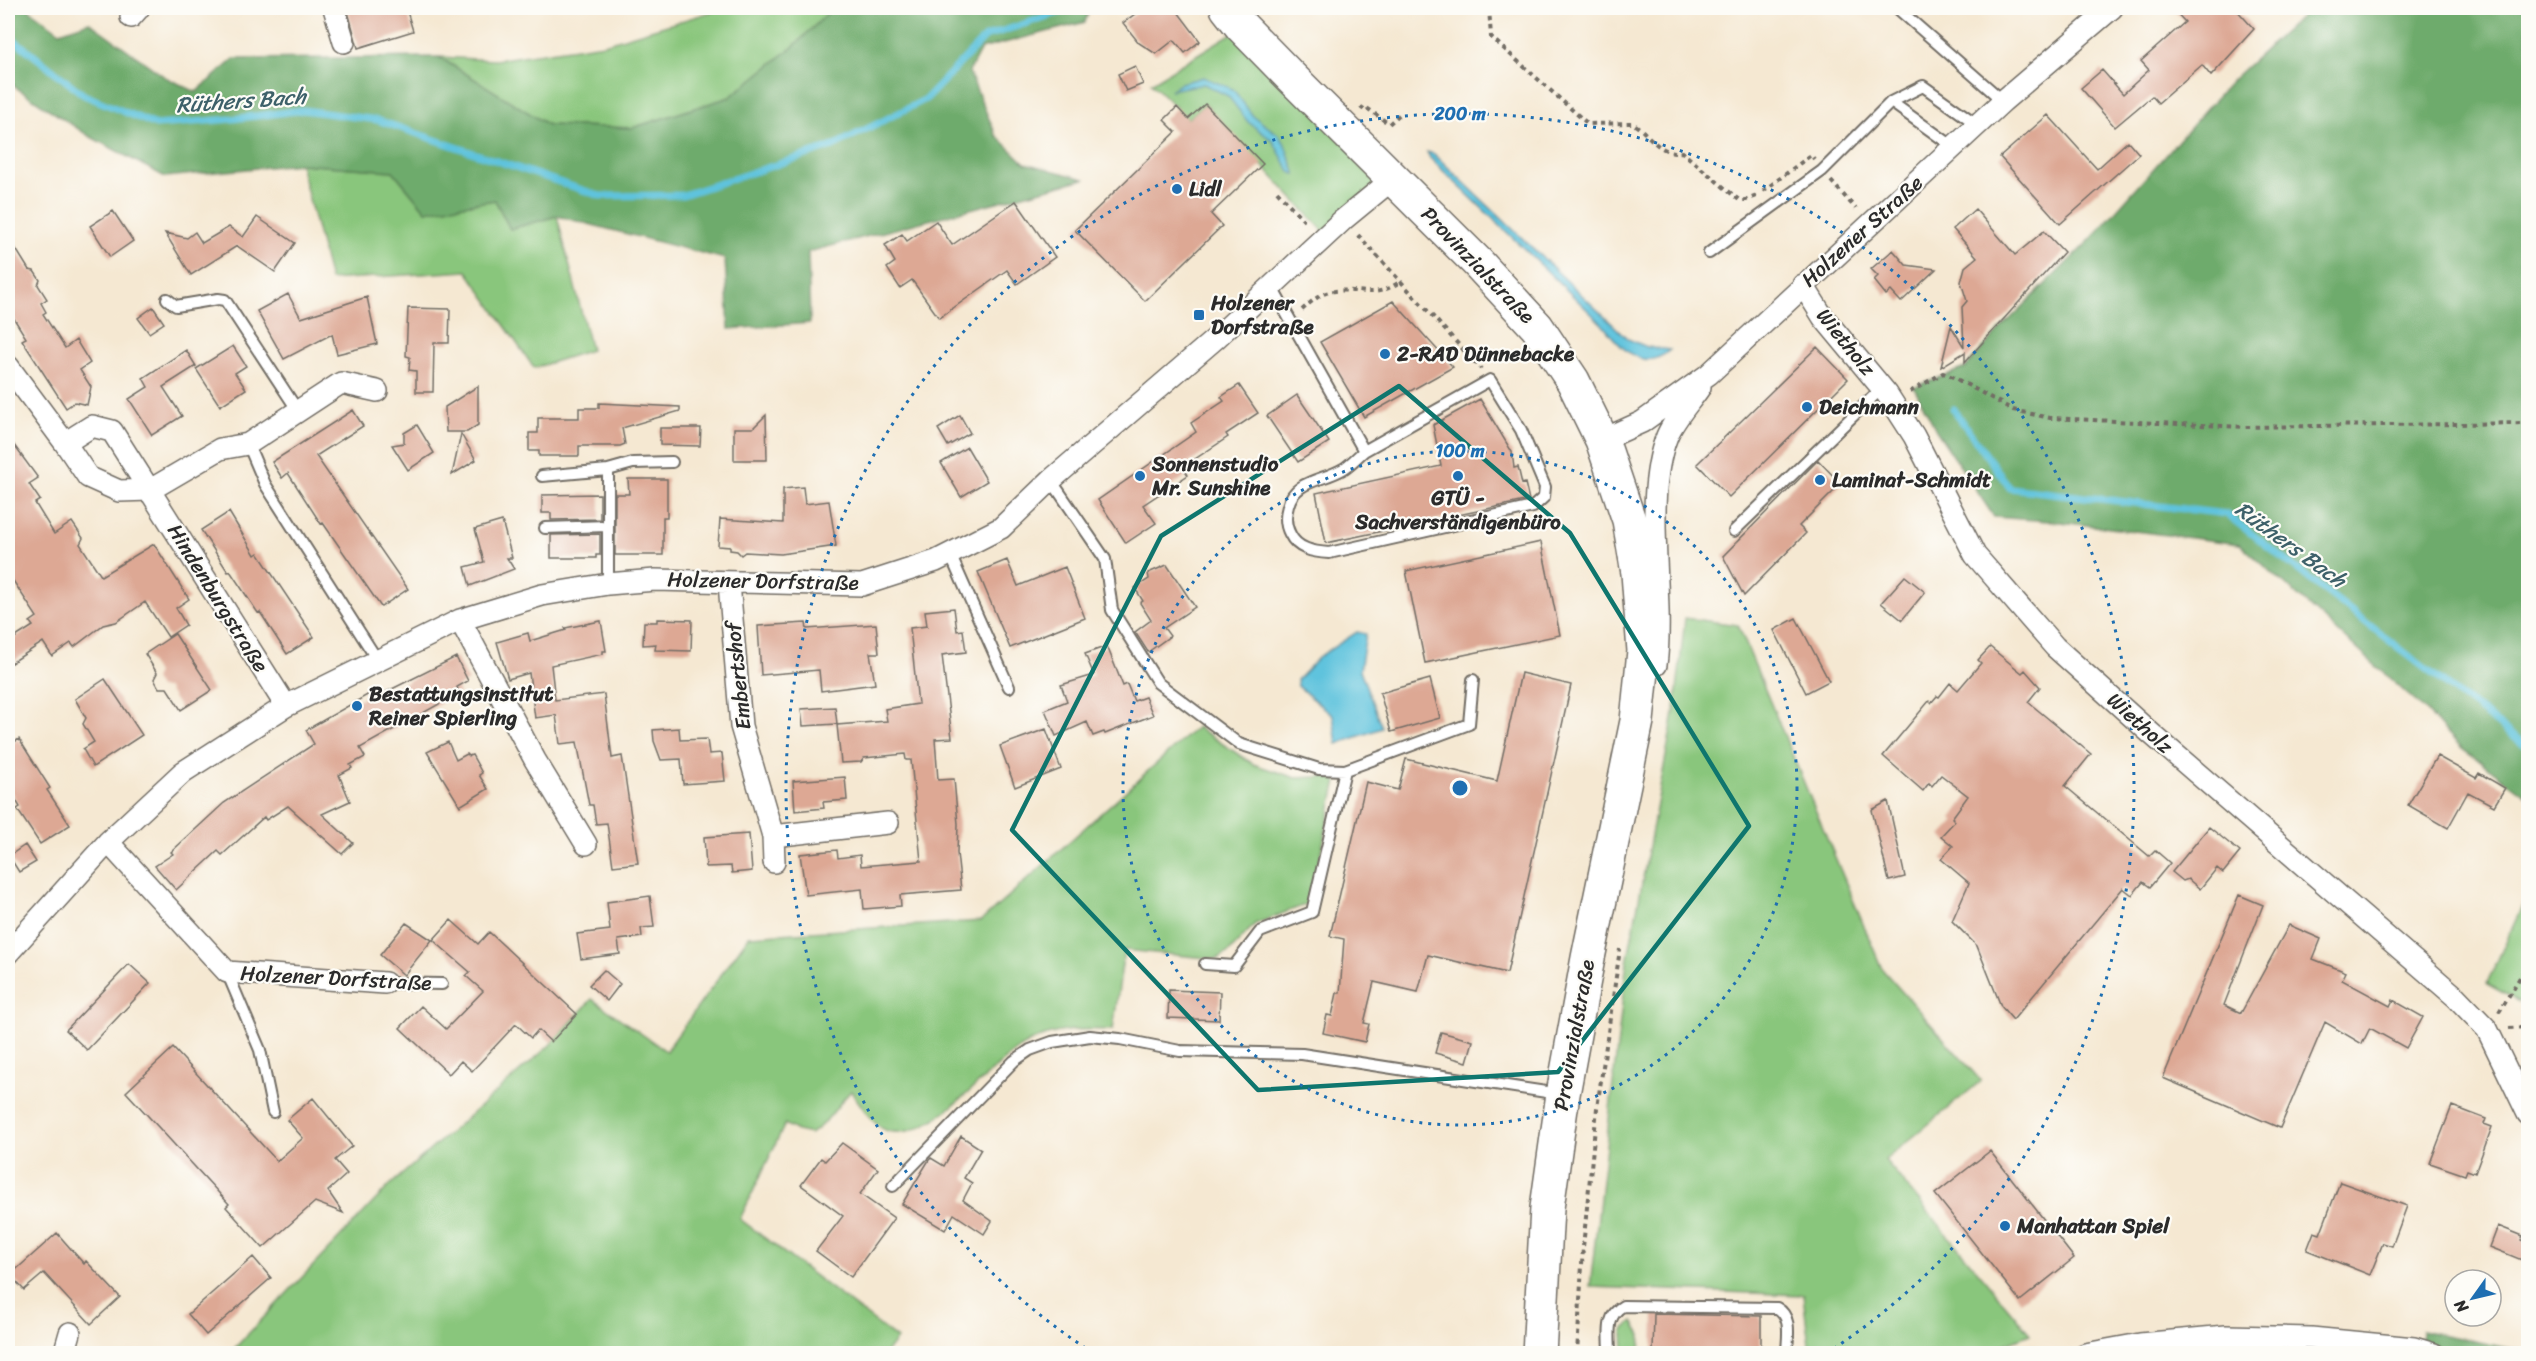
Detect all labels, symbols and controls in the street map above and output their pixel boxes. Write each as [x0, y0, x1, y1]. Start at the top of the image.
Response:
water label: Rüthers Bach [175, 76, 310, 124]
text: 200 m [1433, 98, 1486, 130]
street label: Holzener Straße [1792, 165, 1932, 297]
place label: Lidl [1189, 170, 1223, 208]
marker: Lidl [1170, 182, 1184, 196]
street label: Provinzialstraße [1411, 197, 1545, 333]
place label: Holzener Dorfstraße [1210, 284, 1314, 346]
street label: Wietholz [1806, 299, 1886, 386]
marker: Holzener Dorfstraße [1192, 308, 1206, 322]
place label: 2-RAD Dünnebacke [1396, 335, 1575, 373]
marker: 2-RAD Dünnebacke [1378, 347, 1392, 361]
place label: Deichmann [1819, 388, 1920, 426]
marker: Deichmann [1800, 400, 1814, 414]
text: 100 m [1436, 435, 1485, 467]
place label: Sonnenstudio Mr. Sunshine [1151, 445, 1279, 507]
place label: Laminat-Schmidt [1832, 461, 1992, 499]
marker: Sonnenstudio Mr. Sunshine [1133, 469, 1147, 483]
marker: GTÜ - Sachverständigenbüro [1451, 469, 1465, 483]
marker: Laminat-Schmidt [1813, 473, 1827, 487]
place label: GTÜ - Sachverständigenbüro [1354, 479, 1561, 541]
water label: Rüthers Bach [2227, 490, 2357, 600]
street label: Hindenburgstraße [157, 516, 279, 681]
street label: Holzener Dorfstraße [667, 560, 859, 602]
street label: Embertshof [713, 618, 763, 732]
place label: Bestattungsinstitut Reiner Spierling [368, 675, 554, 737]
street label: Wietholz [2098, 682, 2183, 764]
marker: Bestattungsinstitut Reiner Spierling [350, 699, 364, 713]
centre of rings [1450, 778, 1470, 798]
street label: Holzener Dorfstraße [239, 954, 433, 1002]
street label: Provinzialstraße [1542, 956, 1606, 1114]
place label: Manhattan Spiel [2016, 1207, 2170, 1245]
marker: Manhattan Spiel [1998, 1219, 2012, 1233]
north arrow [2443, 1268, 2503, 1328]
text: N [2445, 1293, 2477, 1320]

